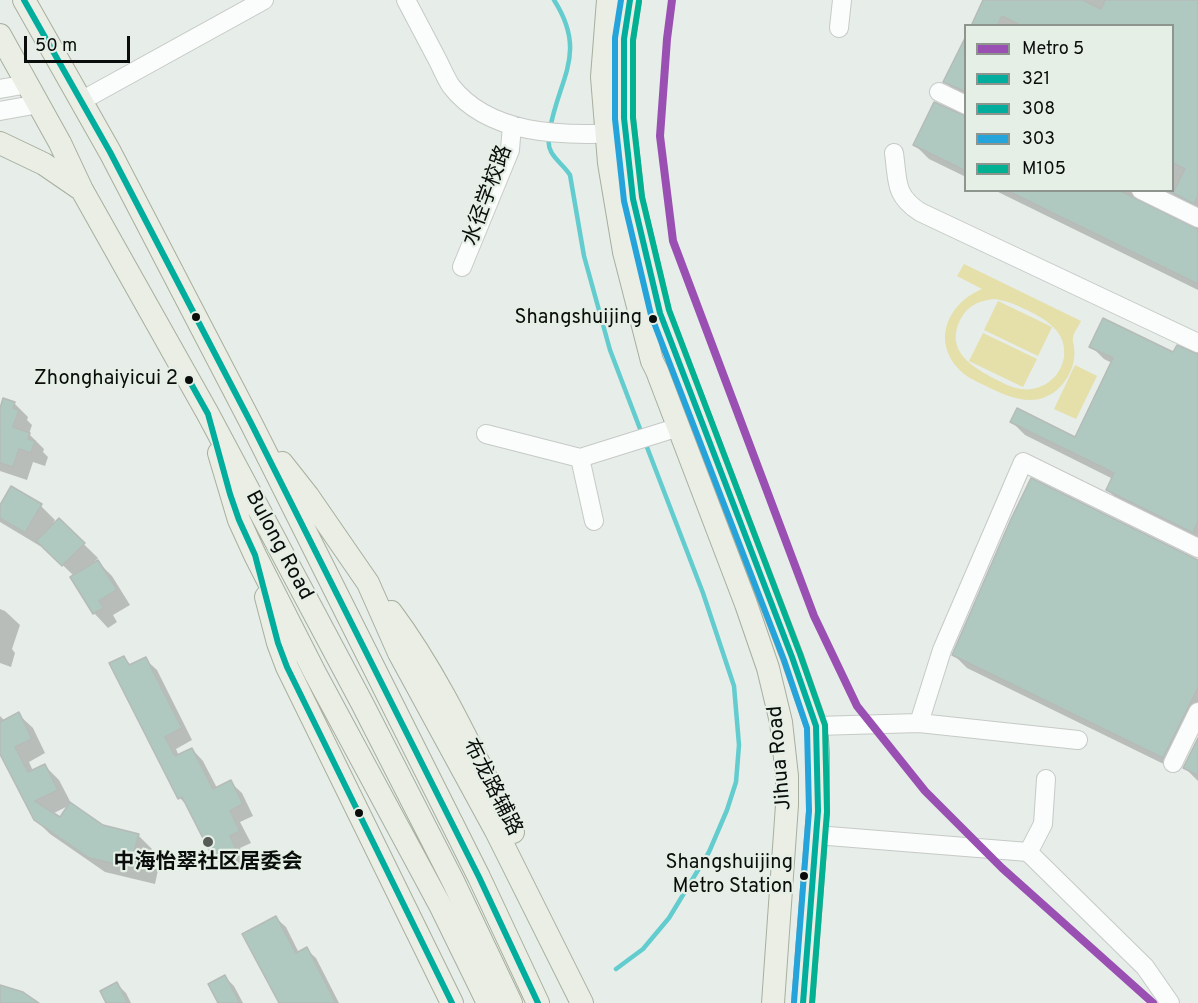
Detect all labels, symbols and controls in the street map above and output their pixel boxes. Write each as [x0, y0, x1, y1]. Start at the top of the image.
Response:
scale bar [27, 24, 134, 62]
legend [964, 24, 1174, 192]
text: 50 m [35, 35, 77, 58]
text: Metro 5 [1022, 38, 1084, 61]
text: 321 [1022, 68, 1050, 91]
text: 308 [1022, 98, 1055, 121]
text: 303 [1022, 128, 1055, 151]
street label: 水径学校路 [459, 142, 519, 250]
text: M105 [1022, 158, 1066, 181]
place label: Shangshuijing [515, 307, 642, 331]
unlabelled marker [190, 311, 202, 323]
marker: Shangshuijing [647, 313, 659, 325]
place label: Zhonghaiyicui 2 [34, 368, 178, 392]
marker: Zhonghaiyicui 2 [183, 374, 195, 386]
street label: Bulong Road [239, 487, 317, 605]
street label: Jihua Road [764, 705, 798, 811]
street label: 布龙路辅路 [456, 736, 526, 840]
unlabelled marker [353, 807, 365, 819]
marker: 中海怡翠社区居委会 [201, 835, 215, 849]
place label: 中海怡翠社区居委会 [114, 851, 302, 877]
place label: Shangshuijing Metro Station [666, 852, 793, 899]
marker: Shangshuijing Metro Station [798, 870, 810, 882]

